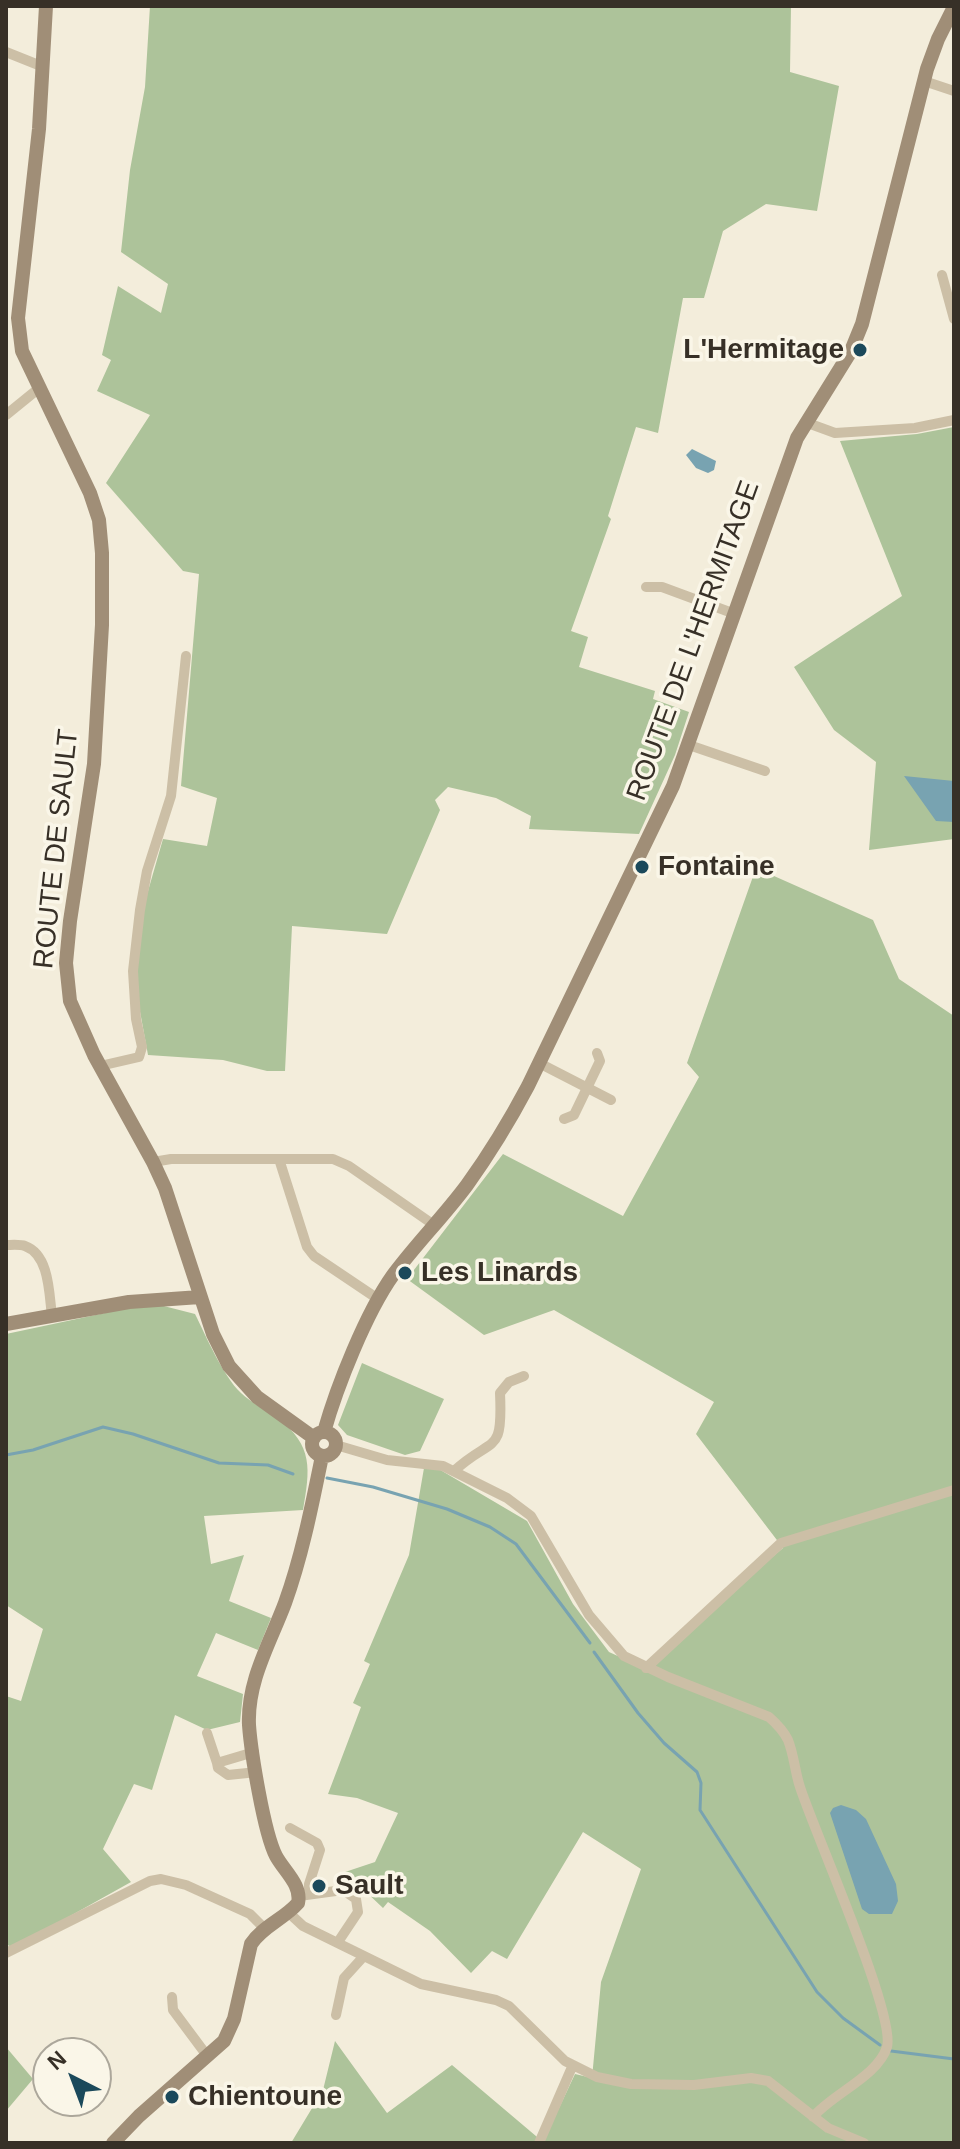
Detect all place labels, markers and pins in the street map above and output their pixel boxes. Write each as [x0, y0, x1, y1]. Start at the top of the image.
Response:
place label: L'Hermitage [683, 333, 844, 367]
marker: L'Hermitage [851, 341, 869, 359]
place label: Fontaine [658, 850, 775, 884]
marker: Fontaine [633, 858, 651, 876]
place label: Les Linards [421, 1256, 578, 1290]
marker: Les Linards [396, 1264, 414, 1282]
place label: Sault [335, 1869, 403, 1903]
marker: Sault [310, 1877, 328, 1895]
place label: Chientoune [188, 2080, 342, 2114]
marker: Chientoune [163, 2088, 181, 2106]

